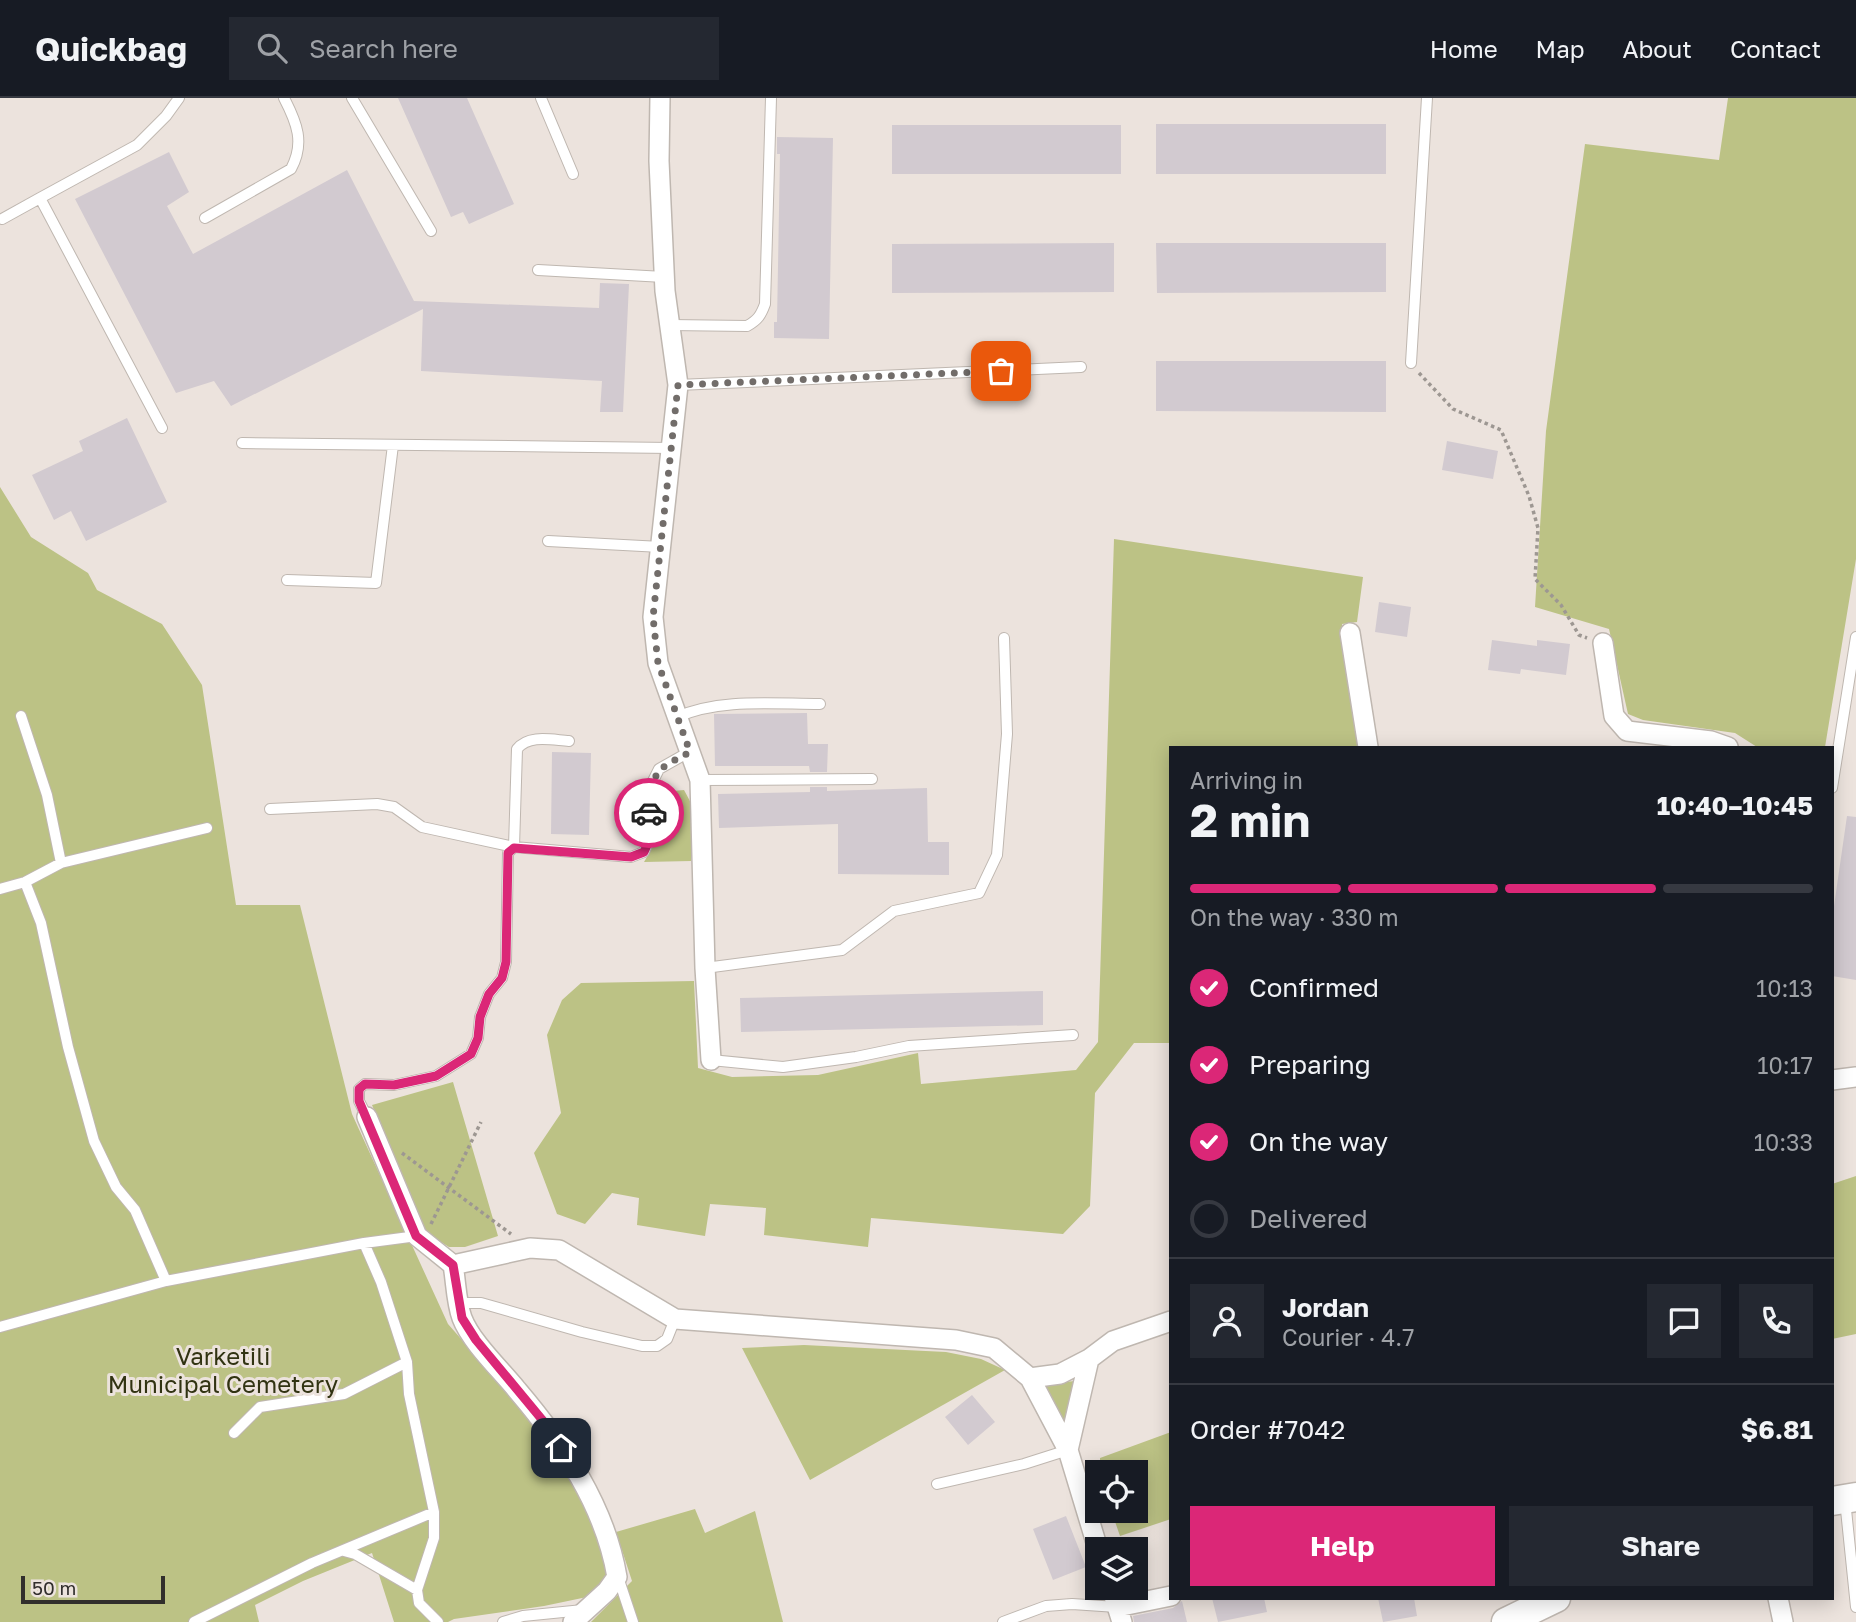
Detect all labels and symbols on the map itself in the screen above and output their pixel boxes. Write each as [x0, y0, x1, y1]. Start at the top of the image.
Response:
pin [971, 341, 1031, 401]
courier [614, 778, 684, 848]
park label: Varketili Municipal Cemetery [108, 1341, 338, 1398]
pin [531, 1418, 591, 1478]
scale bar [21, 1573, 164, 1605]

